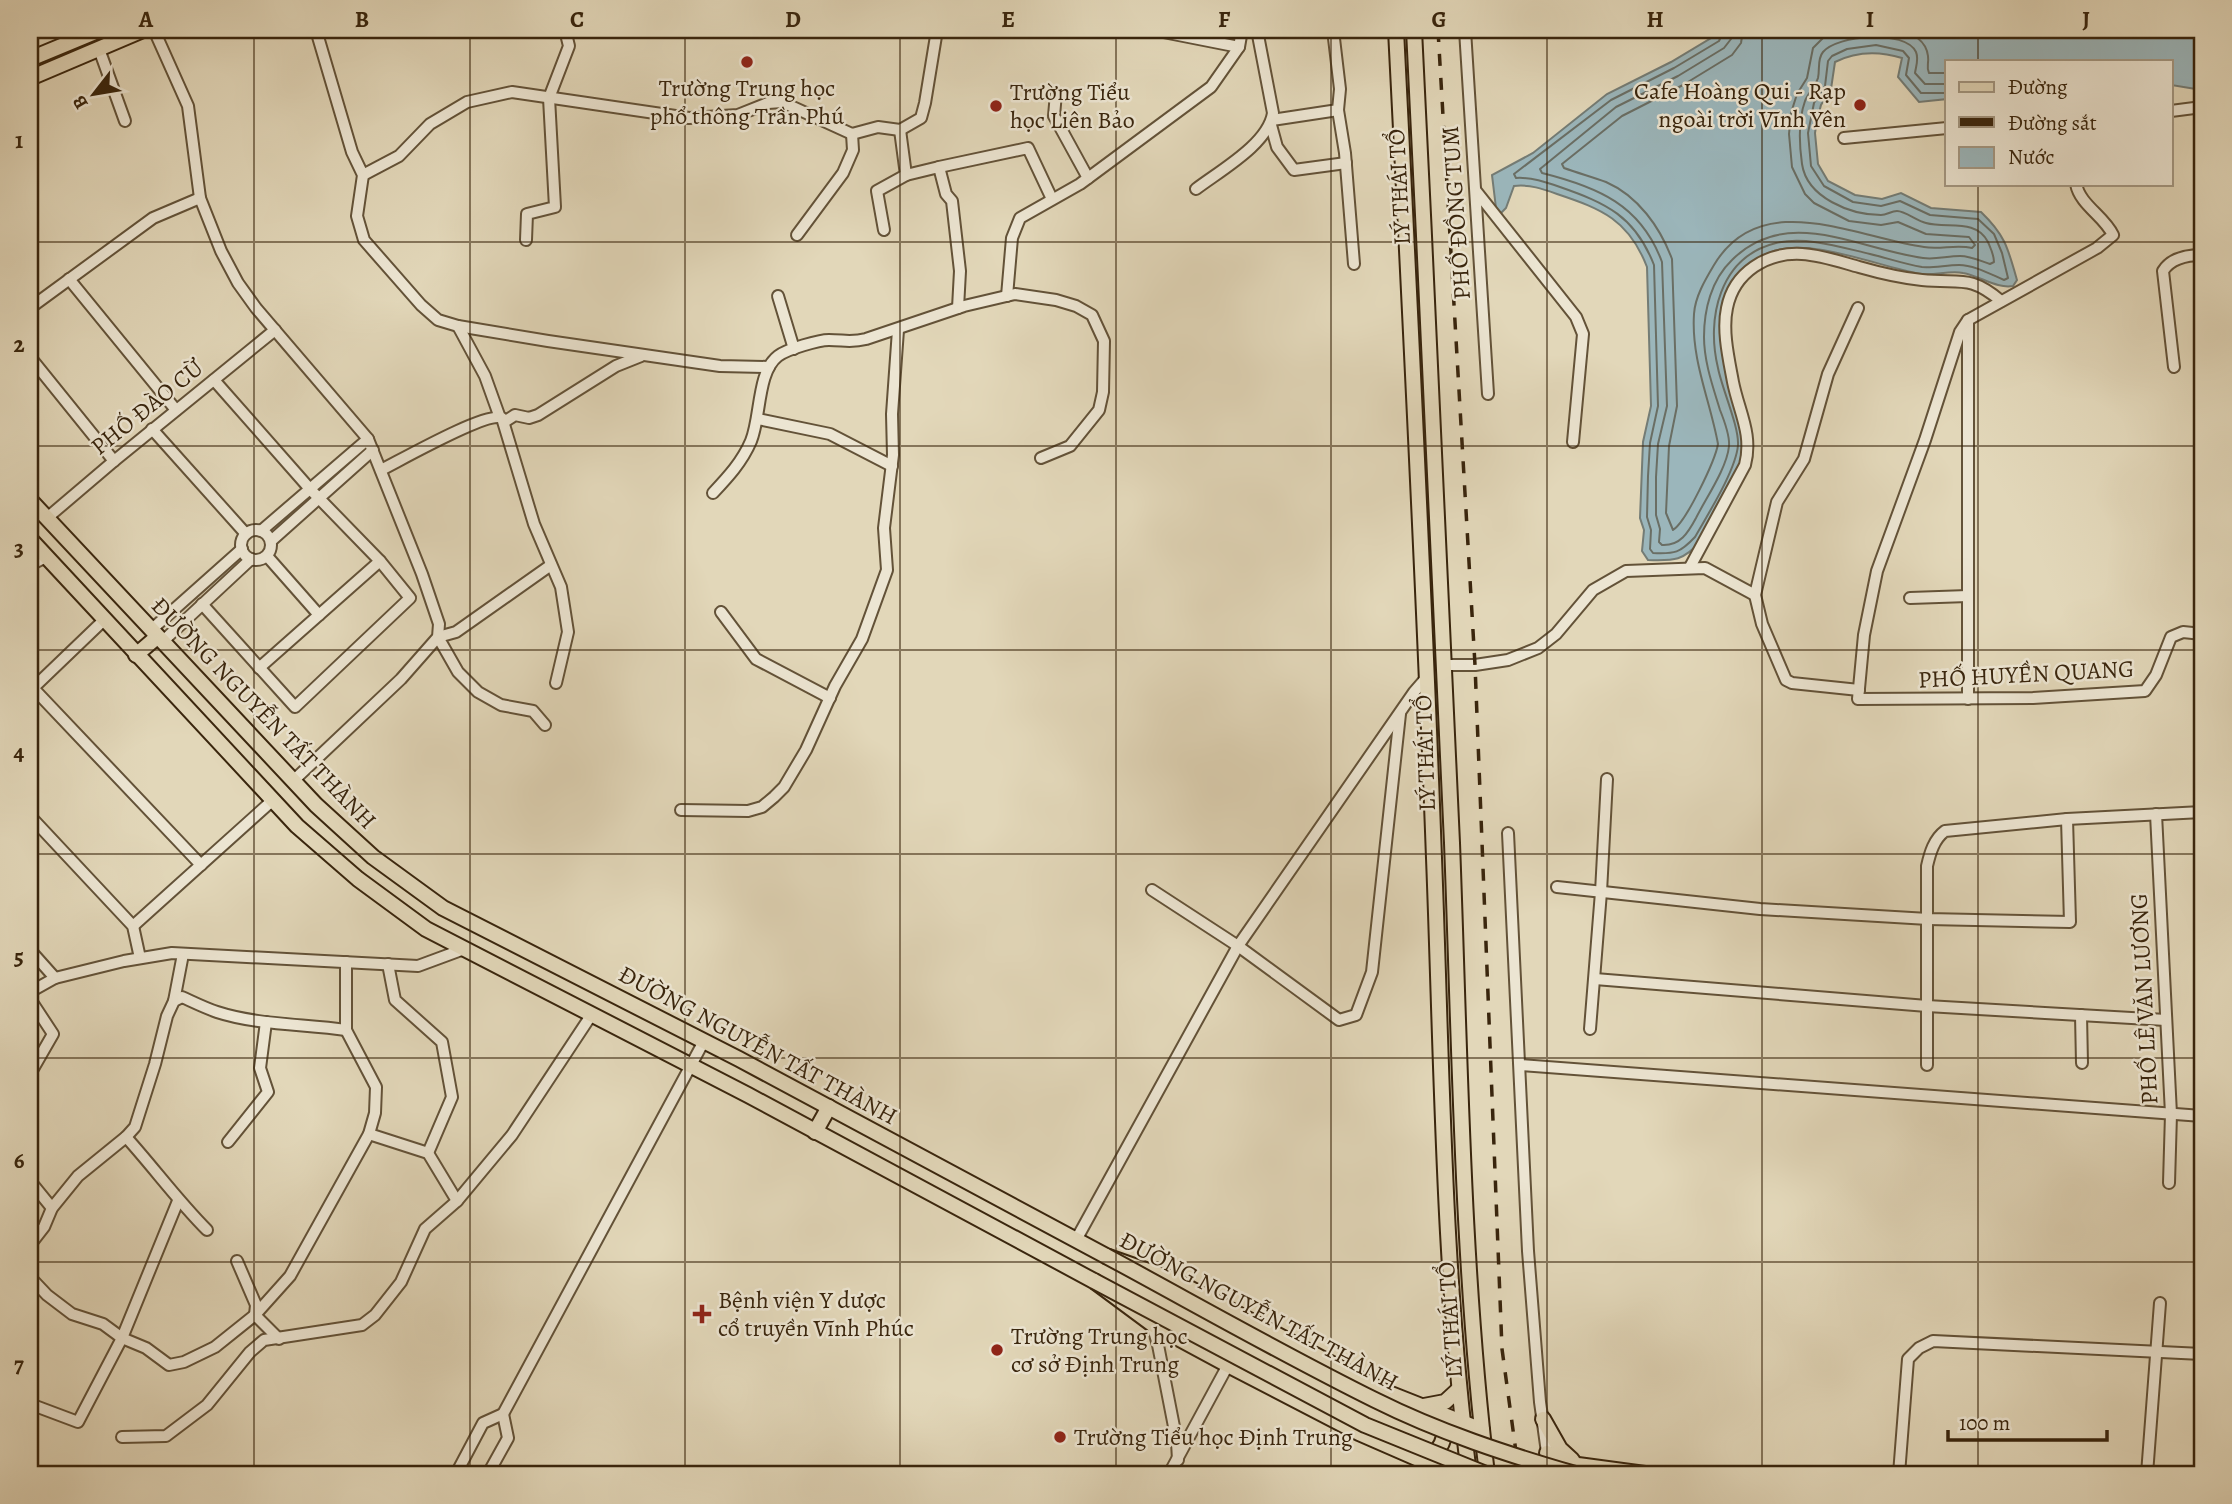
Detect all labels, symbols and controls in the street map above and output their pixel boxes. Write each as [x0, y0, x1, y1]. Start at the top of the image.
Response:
text: A [138, 4, 154, 35]
text: B [355, 4, 369, 35]
text: C [570, 4, 584, 35]
text: D [785, 4, 801, 35]
text: E [1001, 4, 1015, 35]
text: F [1218, 4, 1231, 35]
text: G [1431, 4, 1447, 35]
text: H [1646, 4, 1664, 35]
text: I [1866, 4, 1874, 35]
text: J [2082, 4, 2090, 35]
marker: Trường Trung học phổ thông Trần Phú [739, 54, 755, 70]
north arrow [60, 60, 130, 130]
legend [1945, 60, 2172, 186]
place label: Trường Trung học phổ thông Trần Phú [650, 72, 844, 132]
text: Đường [2008, 73, 2068, 101]
place label: Cafe Hoàng Qui - Rạp ngoài trời Vĩnh Yên [1634, 75, 1846, 135]
place label: Trường Tiểu học Liên Bảo [1010, 76, 1135, 136]
text: B [66, 90, 94, 114]
marker: Cafe Hoàng Qui - Rạp ngoài trời Vĩnh Yên [1852, 97, 1868, 113]
marker: Trường Tiểu học Liên Bảo [988, 98, 1004, 114]
text: Đường sắt [2008, 109, 2097, 137]
text: 1 [15, 125, 23, 156]
street label: PHỐ ĐỒNG TUM [1434, 125, 1478, 301]
street label: LÝ THÁI TỔ [1380, 128, 1418, 246]
text: Nước [2008, 143, 2055, 171]
text: 2 [13, 329, 25, 360]
street label: PHỐ ĐÀO CỪ [84, 351, 210, 462]
text: 3 [14, 533, 24, 564]
street label: ĐƯỜNG NGUYỄN TẤT THÀNH [144, 590, 384, 836]
street label: PHỐ HUYỀN QUANG [1917, 652, 2135, 696]
street label: LÝ THÁI TỔ [1407, 694, 1443, 812]
text: 4 [14, 737, 25, 768]
street label: PHỐ LÊ VĂN LƯƠNG [2122, 892, 2166, 1106]
text: 5 [14, 941, 24, 972]
street label: ĐƯỜNG NGUYỄN TẤT THÀNH [613, 958, 903, 1132]
text: 6 [14, 1145, 25, 1176]
street label: ĐƯỜNG NGUYỄN TẤT THÀNH [1114, 1224, 1404, 1398]
street label: LÝ THÁI TỔ [1430, 1261, 1470, 1379]
place label: Bệnh viện Y dược cổ truyền Vĩnh Phúc [718, 1284, 914, 1344]
marker: Bệnh viện Y dược cổ truyền Vĩnh Phúc [692, 1304, 712, 1324]
place label: Trường Trung học cơ sở Định Trung [1011, 1320, 1188, 1380]
marker: Trường Trung học cơ sở Định Trung [989, 1342, 1005, 1358]
text: 7 [14, 1349, 24, 1380]
scale bar [1948, 1399, 2108, 1443]
text: 100 m [1959, 1409, 2010, 1437]
place label: Trường Tiểu học Định Trung [1074, 1421, 1353, 1453]
marker: Trường Tiểu học Định Trung [1052, 1429, 1068, 1445]

